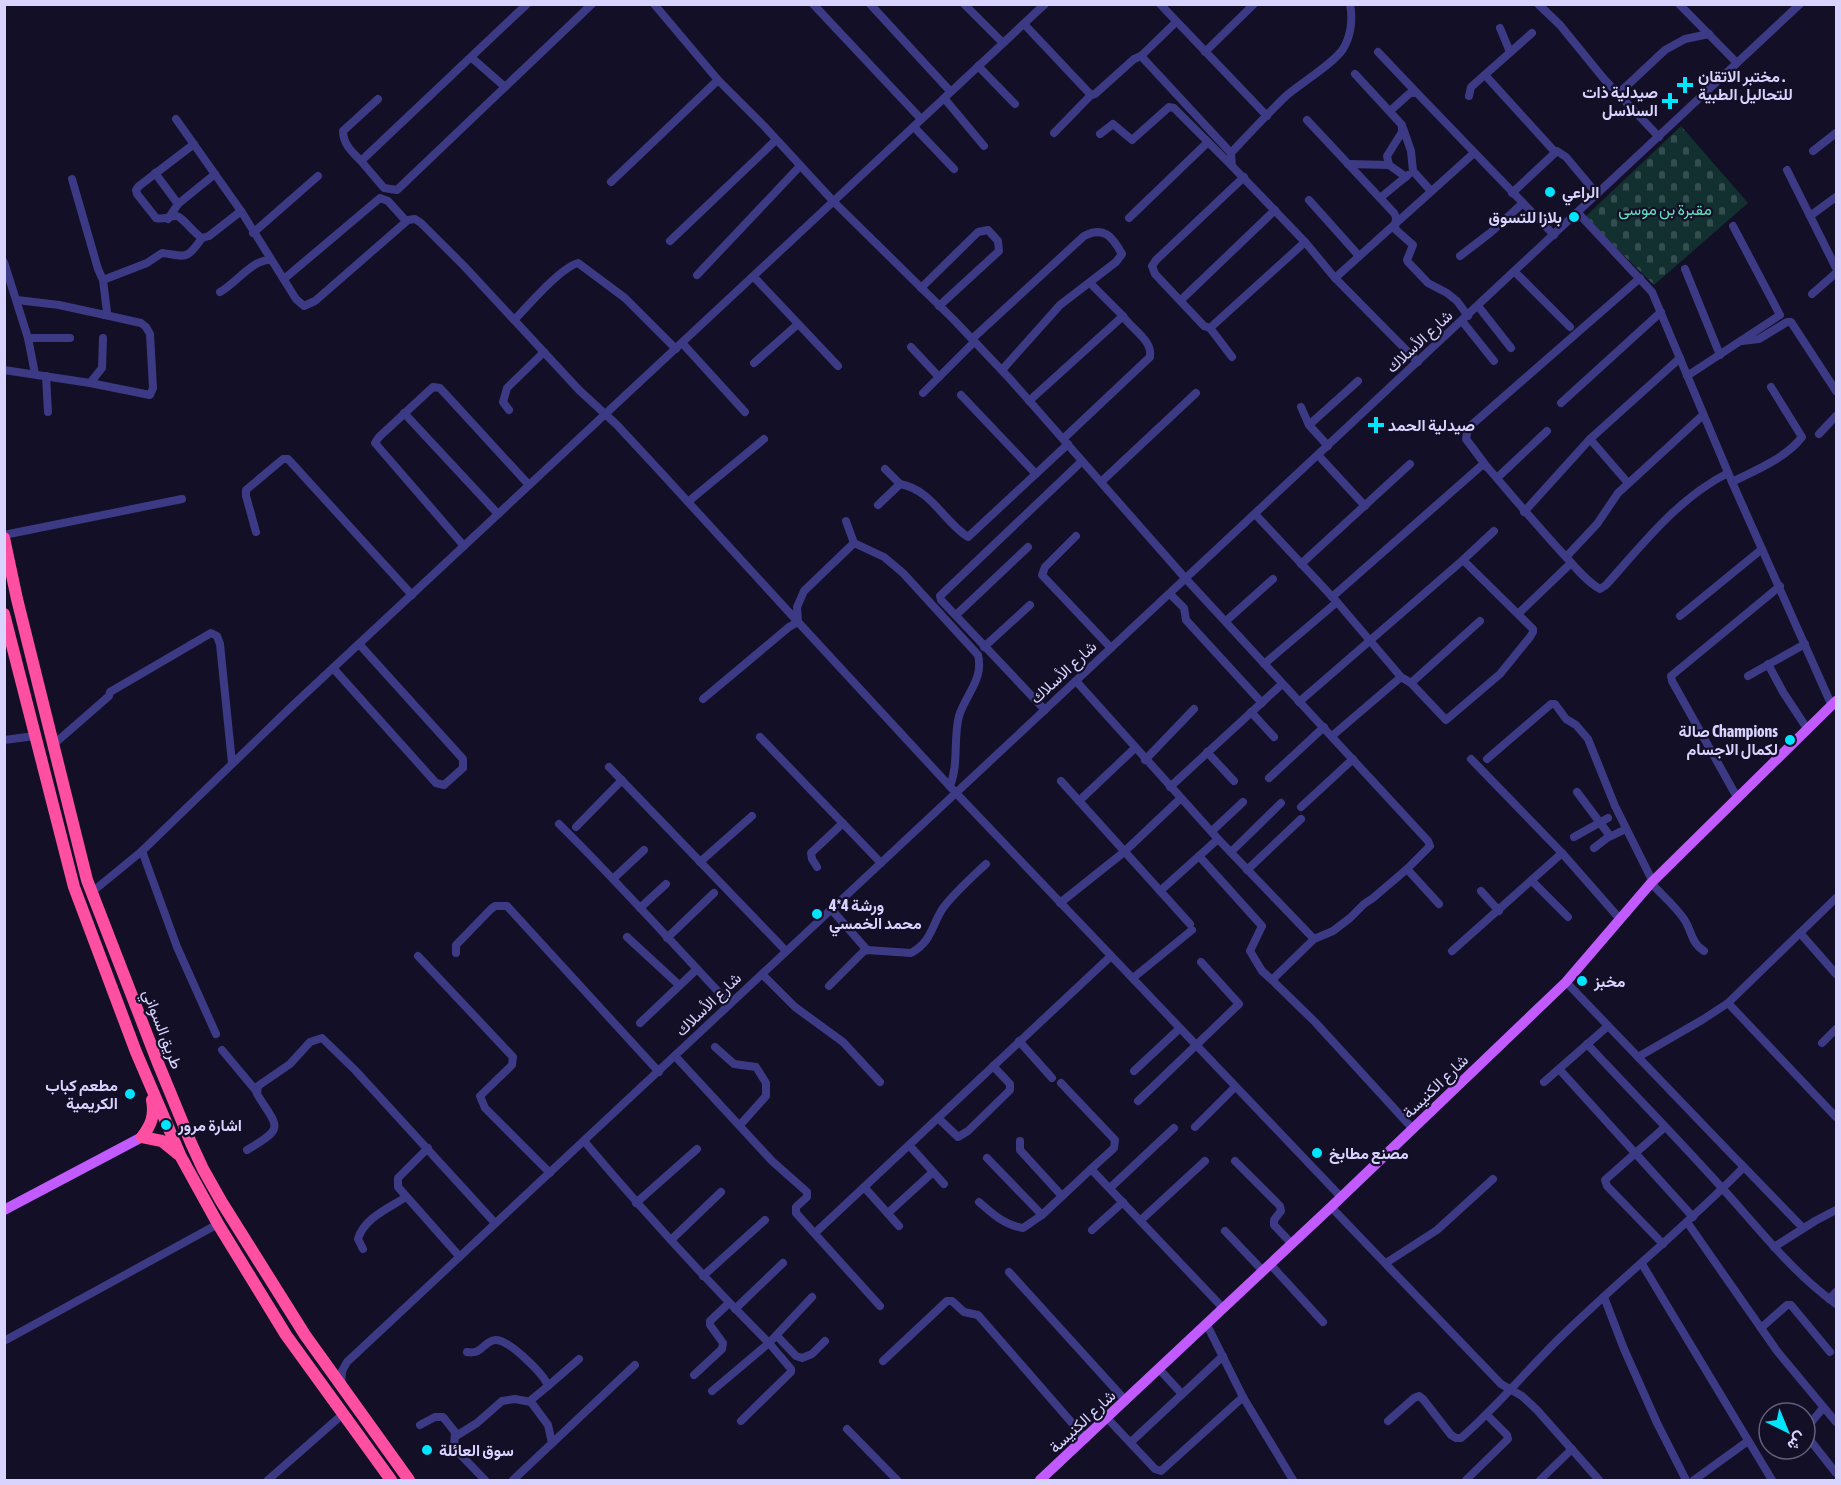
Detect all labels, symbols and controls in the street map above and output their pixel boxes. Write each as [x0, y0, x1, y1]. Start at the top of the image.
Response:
place label: مختبر اﻻتقان . للتحاليل الطبية [1698, 67, 1793, 104]
marker: مختبر اﻻتقان . للتحاليل الطبية [1676, 76, 1694, 94]
place label: صيدلية ذات السلاسل [1582, 83, 1658, 120]
marker: صيدلية ذات السلاسل [1663, 94, 1677, 108]
place label: الراعي [1562, 183, 1599, 206]
marker: الراعي [1543, 185, 1557, 199]
park label: مقبرة بن موسى [1618, 200, 1712, 220]
place label: بلازا للتسوق [1489, 208, 1562, 228]
marker: بلازا للتسوق [1567, 210, 1581, 224]
street label: شارع الأسلاك [1382, 306, 1458, 378]
place label: صيدلية الحمد [1388, 416, 1475, 435]
marker: صيدلية الحمد [1369, 418, 1383, 432]
street label: شارع الأسلاك [1026, 637, 1102, 709]
place label: صالة Champions لكمال الاجسام [1678, 722, 1778, 760]
marker: صالة Champions لكمال الاجسام [1783, 733, 1797, 747]
place label: 4*4 ورشة محمد الخمسي [828, 896, 922, 937]
marker: 4*4 ورشة محمد الخمسي [810, 907, 824, 921]
street label: شارع الأسلاك [672, 969, 746, 1042]
place label: مخبز [1593, 972, 1626, 992]
marker: مخبز [1575, 974, 1589, 988]
street label: طريق السواني [135, 987, 186, 1073]
street label: شارع الكنيسة [1399, 1050, 1474, 1124]
place label: مطعم كباب الكريمية [45, 1076, 118, 1114]
marker: مطعم كباب الكريمية [123, 1087, 137, 1101]
place label: اشارة مرور [177, 1116, 242, 1136]
marker: اشارة مرور [159, 1118, 173, 1132]
place label: مصنع مطابخ [1329, 1144, 1409, 1165]
marker: مصنع مطابخ [1310, 1146, 1324, 1160]
street label: شارع الكنيسة [1045, 1386, 1121, 1458]
north arrow [1757, 1401, 1817, 1461]
text: ش [1783, 1428, 1810, 1455]
place label: سوق العائلة [439, 1441, 514, 1461]
marker: سوق العائلة [420, 1443, 434, 1457]

